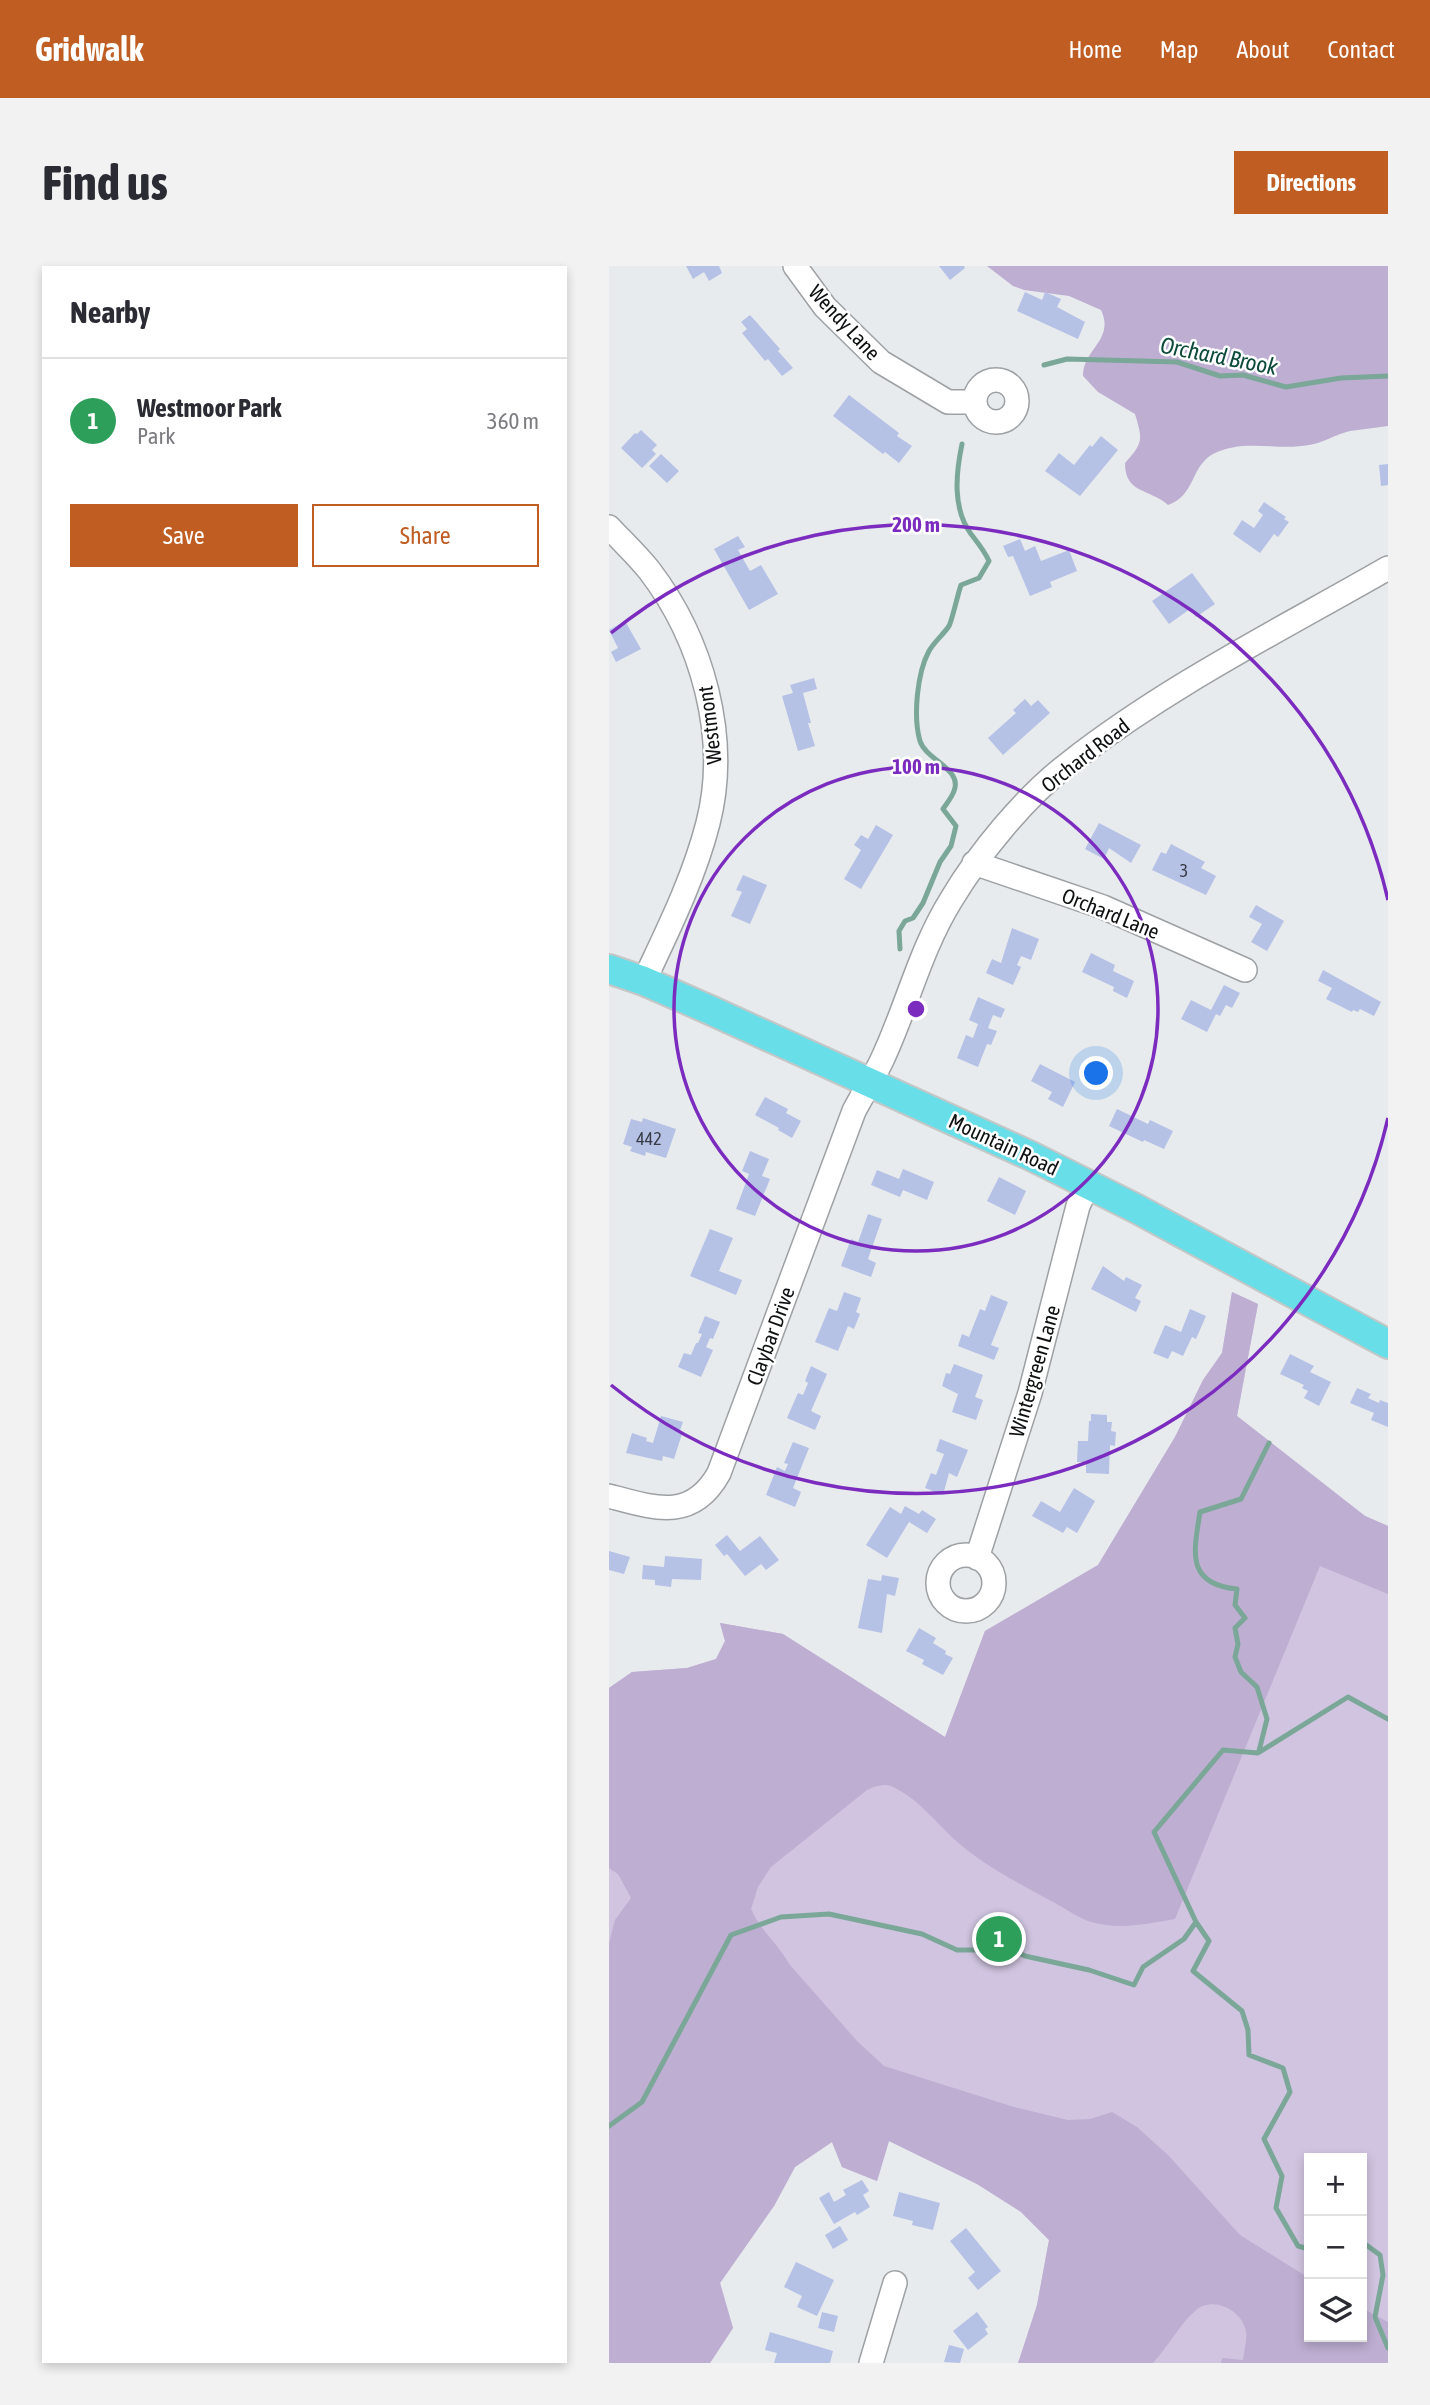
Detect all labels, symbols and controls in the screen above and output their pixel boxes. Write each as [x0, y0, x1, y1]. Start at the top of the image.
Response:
text: Gridwalk [35, 30, 143, 68]
text: Home [1068, 36, 1122, 63]
text: Map [1160, 36, 1198, 63]
text: About [1236, 36, 1289, 63]
text: Contact [1327, 36, 1395, 63]
button: Directions [1234, 151, 1388, 214]
text: Find us [42, 154, 168, 210]
street label: Wendy Lane [804, 280, 886, 364]
text: Nearby [70, 295, 150, 329]
water label: Orchard Brook [1158, 332, 1281, 380]
text: Westmoor Park [137, 393, 281, 423]
text: 1 [88, 408, 98, 434]
text: 360 m [487, 408, 539, 434]
text: Park [137, 423, 175, 449]
button: Save [70, 504, 298, 567]
button: Share [312, 504, 539, 567]
text: 200 m [892, 512, 940, 536]
street label: Westmont [692, 684, 726, 766]
street label: Orchard Road [1036, 713, 1134, 797]
text: 100 m [892, 754, 940, 778]
house number: 3 [1180, 860, 1188, 881]
street label: Orchard Lane [1059, 883, 1163, 943]
centre of rings [904, 997, 928, 1021]
your location [1079, 1056, 1113, 1090]
street label: Mountain Road [945, 1108, 1063, 1180]
house number: 442 [636, 1128, 662, 1149]
street label: Claybar Drive [741, 1284, 799, 1388]
street label: Wintergreen Lane [1004, 1302, 1064, 1440]
pin: 1 [976, 1913, 1022, 1965]
map controls [1304, 2153, 1367, 2342]
button: + [1304, 2153, 1367, 2216]
button: − [1304, 2216, 1367, 2279]
button: layers [1304, 2279, 1367, 2342]

